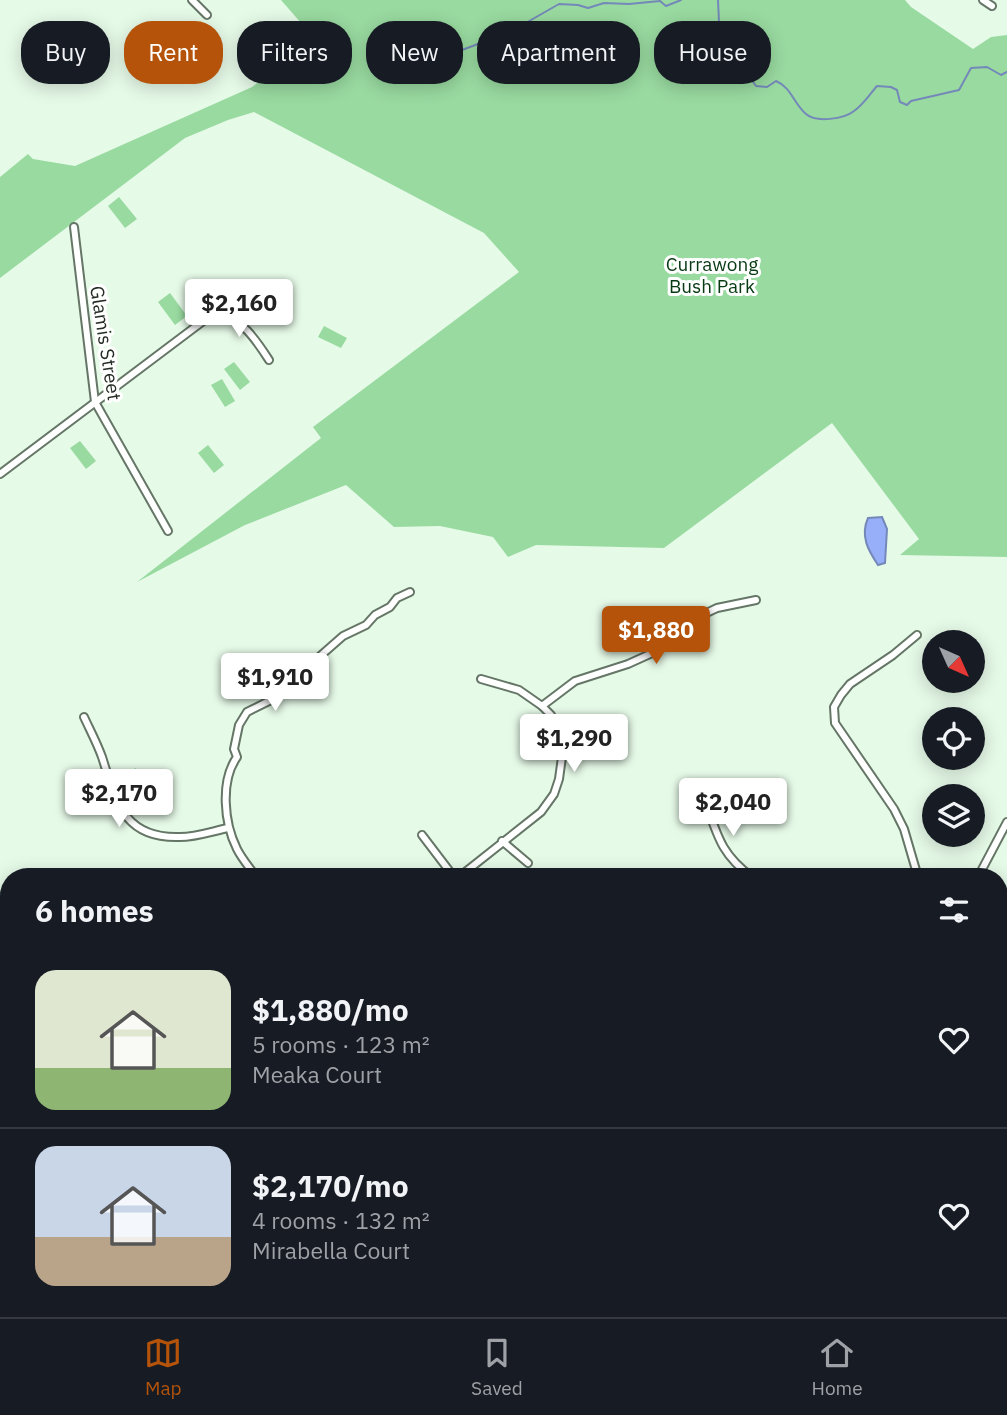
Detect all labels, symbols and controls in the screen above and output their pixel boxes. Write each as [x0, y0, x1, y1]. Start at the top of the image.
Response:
chip: Buy [21, 21, 110, 84]
chip: Rent [124, 21, 223, 84]
chip: Filters [237, 21, 352, 84]
chip: New [366, 21, 463, 84]
chip: Apartment [477, 21, 640, 84]
chip: House [654, 21, 771, 84]
park label: Currawong Bush Park [666, 252, 758, 298]
pin: $2,160 [182, 280, 296, 339]
street label: Glamis Street [85, 284, 127, 402]
text: $2,160 [201, 287, 277, 317]
pin: $1,880 [599, 606, 713, 666]
text: $1,880 [618, 614, 694, 644]
north arrow [922, 630, 985, 693]
map controls [922, 630, 985, 847]
pin: $1,910 [218, 654, 332, 713]
text: $1,910 [237, 661, 313, 691]
button: locate [922, 707, 985, 770]
pin: $1,290 [517, 714, 631, 774]
text: $1,290 [536, 722, 612, 752]
pin: $2,170 [62, 770, 176, 829]
text: $2,170 [81, 777, 157, 807]
pin: $2,040 [676, 778, 790, 838]
button: layers [922, 784, 985, 847]
text: $2,040 [695, 786, 771, 816]
text: 6 homes [35, 891, 154, 930]
icon: filters [935, 891, 973, 929]
text: $1,880/mo [252, 990, 409, 1029]
icon: home [91, 998, 175, 1082]
icon: heart [935, 1021, 973, 1059]
text: 5 rooms · 123 m² [252, 1029, 430, 1059]
text: Meaka Court [252, 1059, 382, 1089]
text: $2,170/mo [252, 1166, 409, 1205]
icon: home [91, 1174, 175, 1258]
icon: heart [935, 1197, 973, 1235]
text: 4 rooms · 132 m² [252, 1205, 430, 1235]
text: Mirabella Court [252, 1235, 410, 1265]
tab: Map [144, 1334, 182, 1400]
tab: Saved [471, 1334, 523, 1400]
tab: Home [812, 1334, 863, 1400]

